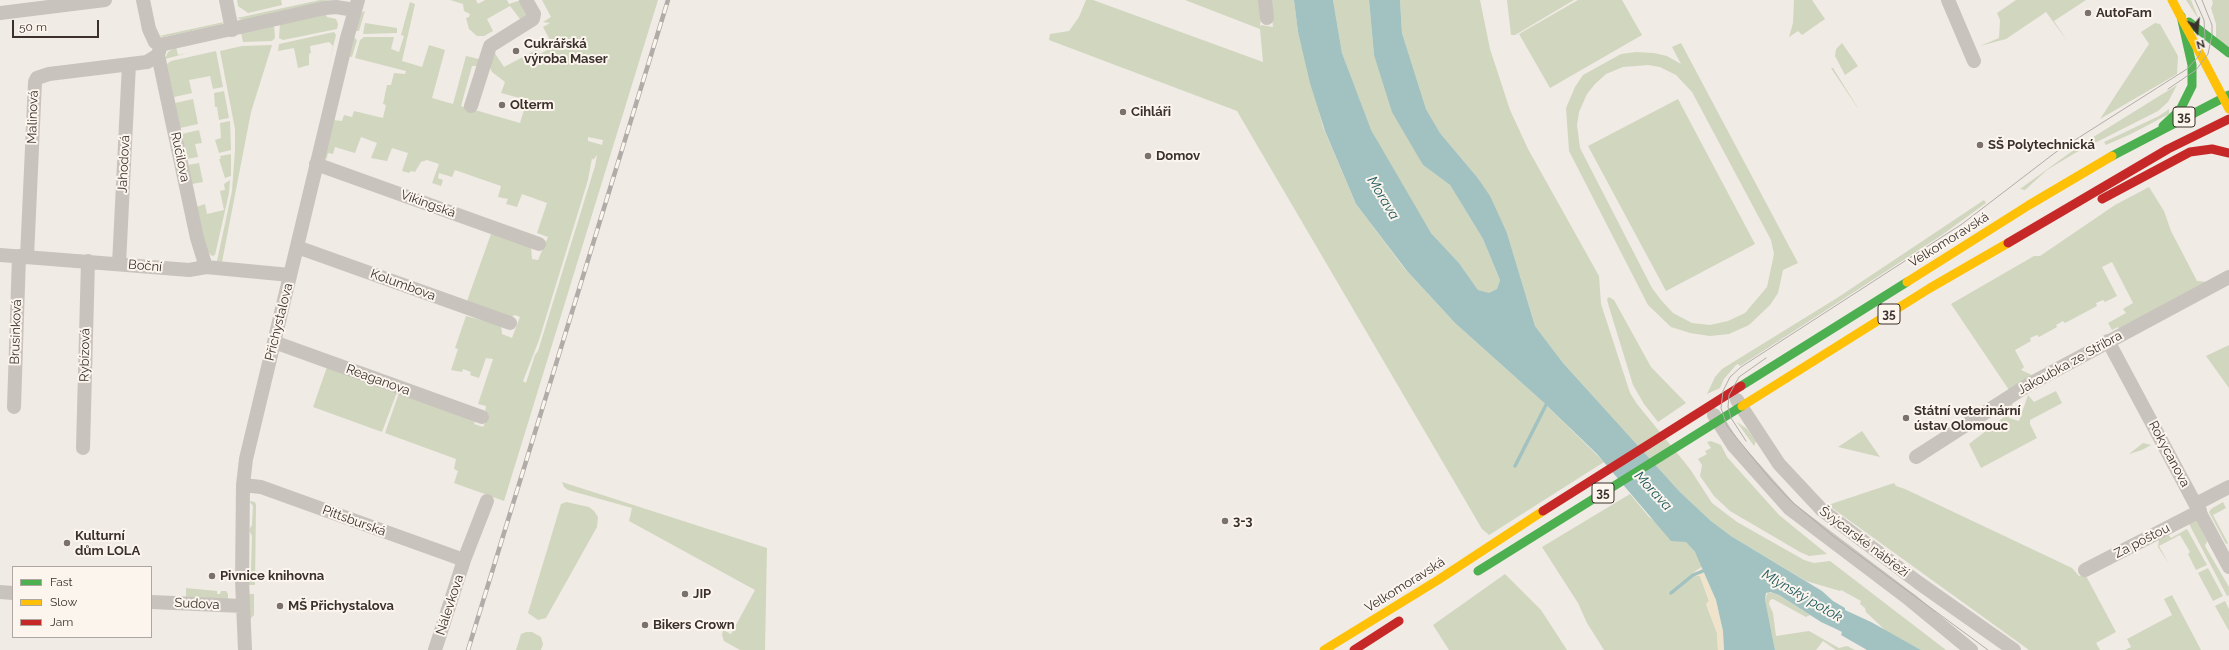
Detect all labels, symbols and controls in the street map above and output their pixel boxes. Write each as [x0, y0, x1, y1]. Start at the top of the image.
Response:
place label: AutoFam [2096, 5, 2152, 21]
marker: AutoFam [2083, 8, 2093, 18]
scale bar [14, 12, 101, 38]
north arrow [2177, 12, 2217, 52]
text: 50 m [19, 20, 47, 34]
place label: Cukrářská výroba Maser [524, 36, 608, 67]
text: N [2195, 37, 2206, 51]
marker: Cukrářská výroba Maser [511, 46, 521, 56]
street label: Malinová [24, 90, 42, 144]
place label: Olterm [510, 97, 554, 113]
marker: Olterm [497, 100, 507, 110]
place label: Cihláři [1131, 104, 1171, 120]
marker: Cihláři [1118, 107, 1128, 117]
road number: 35 [2173, 107, 2195, 127]
street label: Ručilova [167, 130, 193, 184]
street label: Jahodová [115, 135, 133, 193]
place label: SŠ Polytechnická [1988, 137, 2095, 153]
marker: SŠ Polytechnická [1975, 140, 1985, 150]
place label: Domov [1156, 148, 1200, 164]
marker: Domov [1143, 151, 1153, 161]
water label: Morava [1363, 173, 1403, 223]
street label: Vikingská [398, 187, 458, 221]
street label: Velkomoravská [1906, 209, 1992, 271]
street label: Boční [127, 257, 163, 275]
street label: Kolumbova [368, 266, 438, 304]
street label: Přichystalova [262, 282, 296, 362]
street label: Brusinková [7, 299, 25, 365]
road number: 35 [1878, 304, 1900, 324]
street label: Rybízová [77, 328, 93, 382]
street label: Jakoubka ze Stříbra [2015, 328, 2125, 398]
street label: Reaganova [344, 361, 412, 399]
place label: Státní veterinární ústav Olomouc [1914, 403, 2021, 434]
marker: Státní veterinární ústav Olomouc [1901, 413, 1911, 423]
street label: Rokycanova [2145, 418, 2193, 490]
water label: Morava [1631, 468, 1675, 514]
road number: 35 [1592, 483, 1614, 503]
street label: Pittsburská [320, 502, 388, 540]
street label: Švýcarské nábřeží [1816, 503, 1912, 581]
place label: 3-3 [1233, 513, 1253, 529]
marker: 3-3 [1220, 516, 1230, 526]
street label: Za poštou [2112, 520, 2172, 562]
place label: Kulturní dům LOLA [75, 528, 140, 559]
marker: Kulturní dům LOLA [62, 538, 72, 548]
street label: Velkomoravská [1362, 554, 1448, 616]
legend [12, 566, 152, 638]
water label: Mlýnský potok [1759, 566, 1845, 626]
place label: Pivnice knihovna [220, 568, 324, 584]
marker: Pivnice knihovna [207, 571, 217, 581]
street label: Nálevkova [433, 573, 467, 637]
text: Fast [50, 575, 73, 589]
place label: JIP [693, 586, 711, 602]
marker: JIP [680, 589, 690, 599]
text: Slow [50, 595, 77, 609]
street label: Sudova [174, 595, 220, 613]
place label: MŠ Přichystalova [288, 598, 394, 614]
marker: MŠ Přichystalova [275, 601, 285, 611]
text: Jam [50, 615, 73, 629]
place label: Bikers Crown [653, 617, 735, 633]
marker: Bikers Crown [640, 620, 650, 630]

